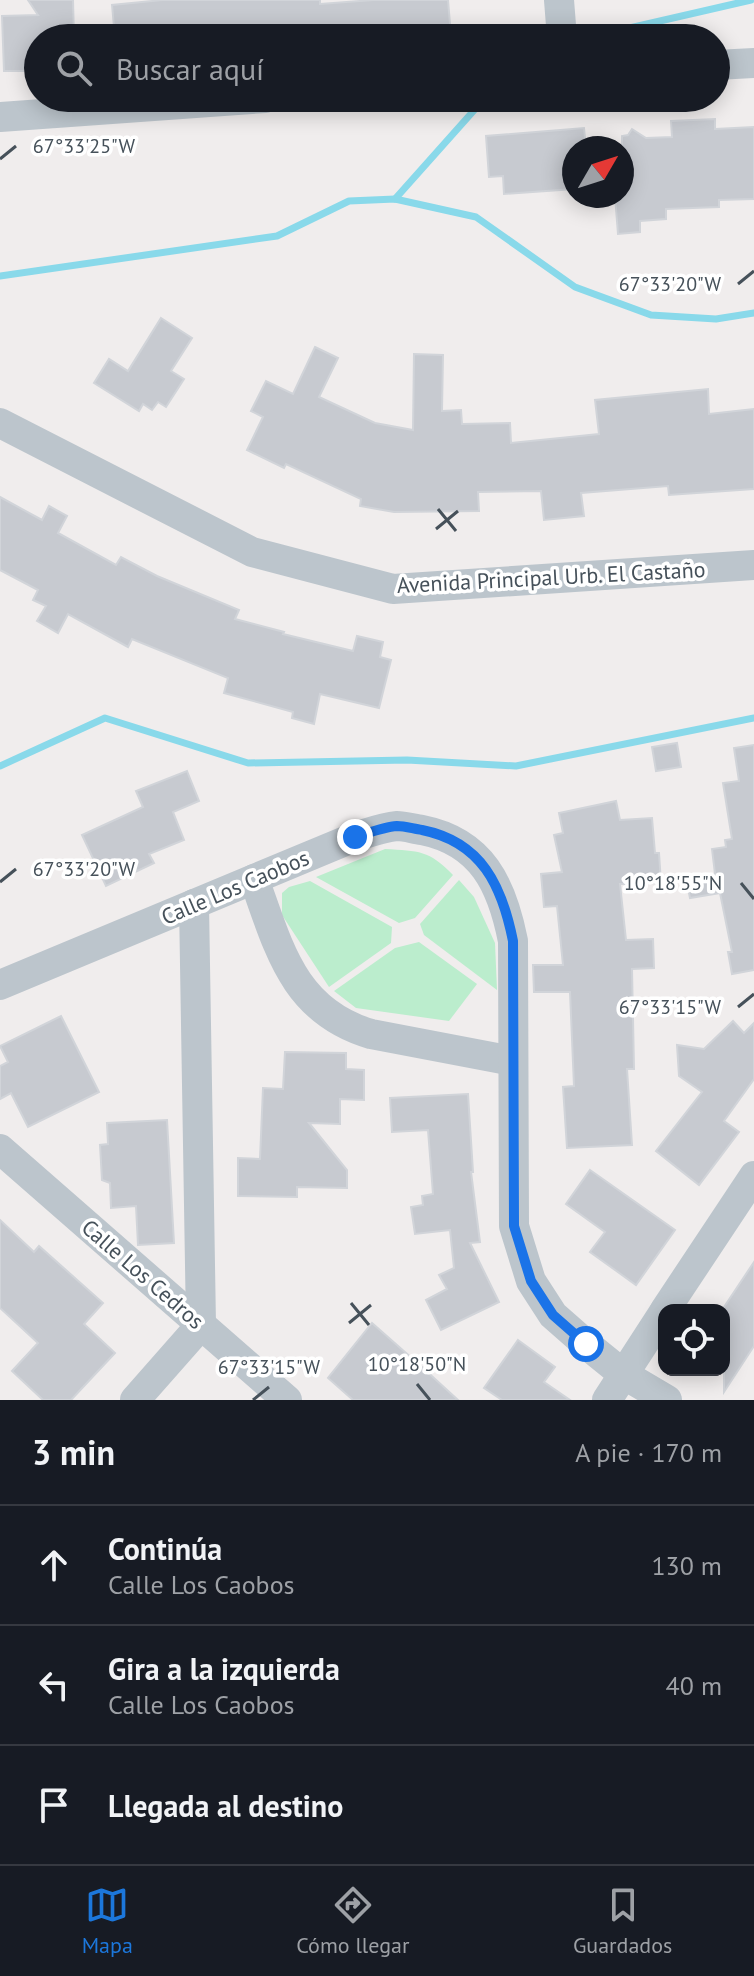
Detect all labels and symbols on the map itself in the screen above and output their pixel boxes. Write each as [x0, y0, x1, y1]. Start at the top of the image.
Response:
text: 67°33'25"W [33, 133, 136, 159]
north arrow [562, 136, 634, 208]
text: 67°33'20"W [619, 271, 722, 297]
street label: Avenida Principal Urb. El Castaño [396, 555, 706, 599]
route end [337, 819, 373, 855]
street label: Calle Los Caobos [157, 843, 313, 931]
text: 67°33'20"W [33, 856, 136, 882]
text: 10°18'55"N [624, 870, 722, 896]
text: 67°33'15"W [619, 994, 722, 1020]
street label: Calle Los Cedros [76, 1213, 210, 1335]
route start [568, 1326, 604, 1362]
text: 10°18'50"N [368, 1351, 466, 1377]
text: 67°33'15"W [218, 1354, 321, 1380]

